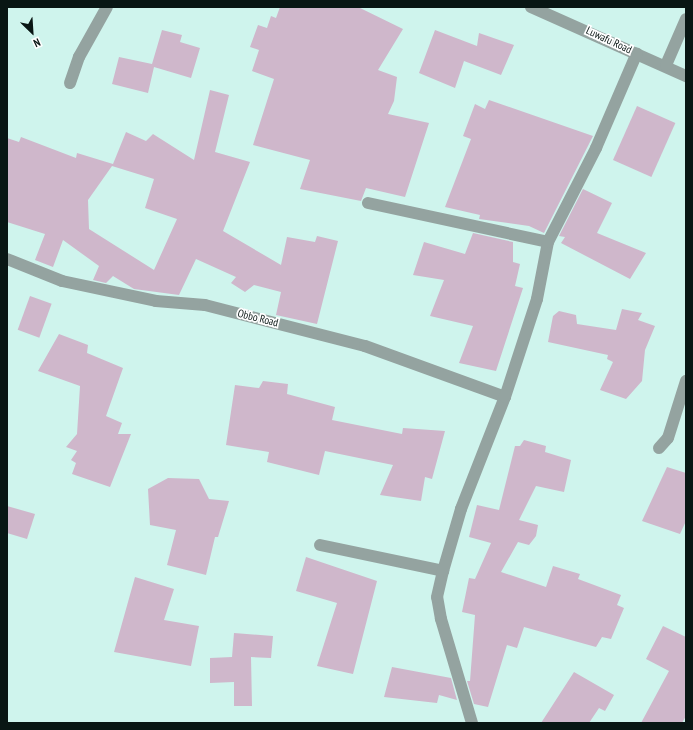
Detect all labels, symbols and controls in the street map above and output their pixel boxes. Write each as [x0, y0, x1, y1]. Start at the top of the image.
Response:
north arrow [12, 12, 52, 52]
street label: Luwafu Road [584, 24, 634, 56]
text: N [31, 35, 43, 50]
street label: Obbo Road [236, 307, 280, 329]

